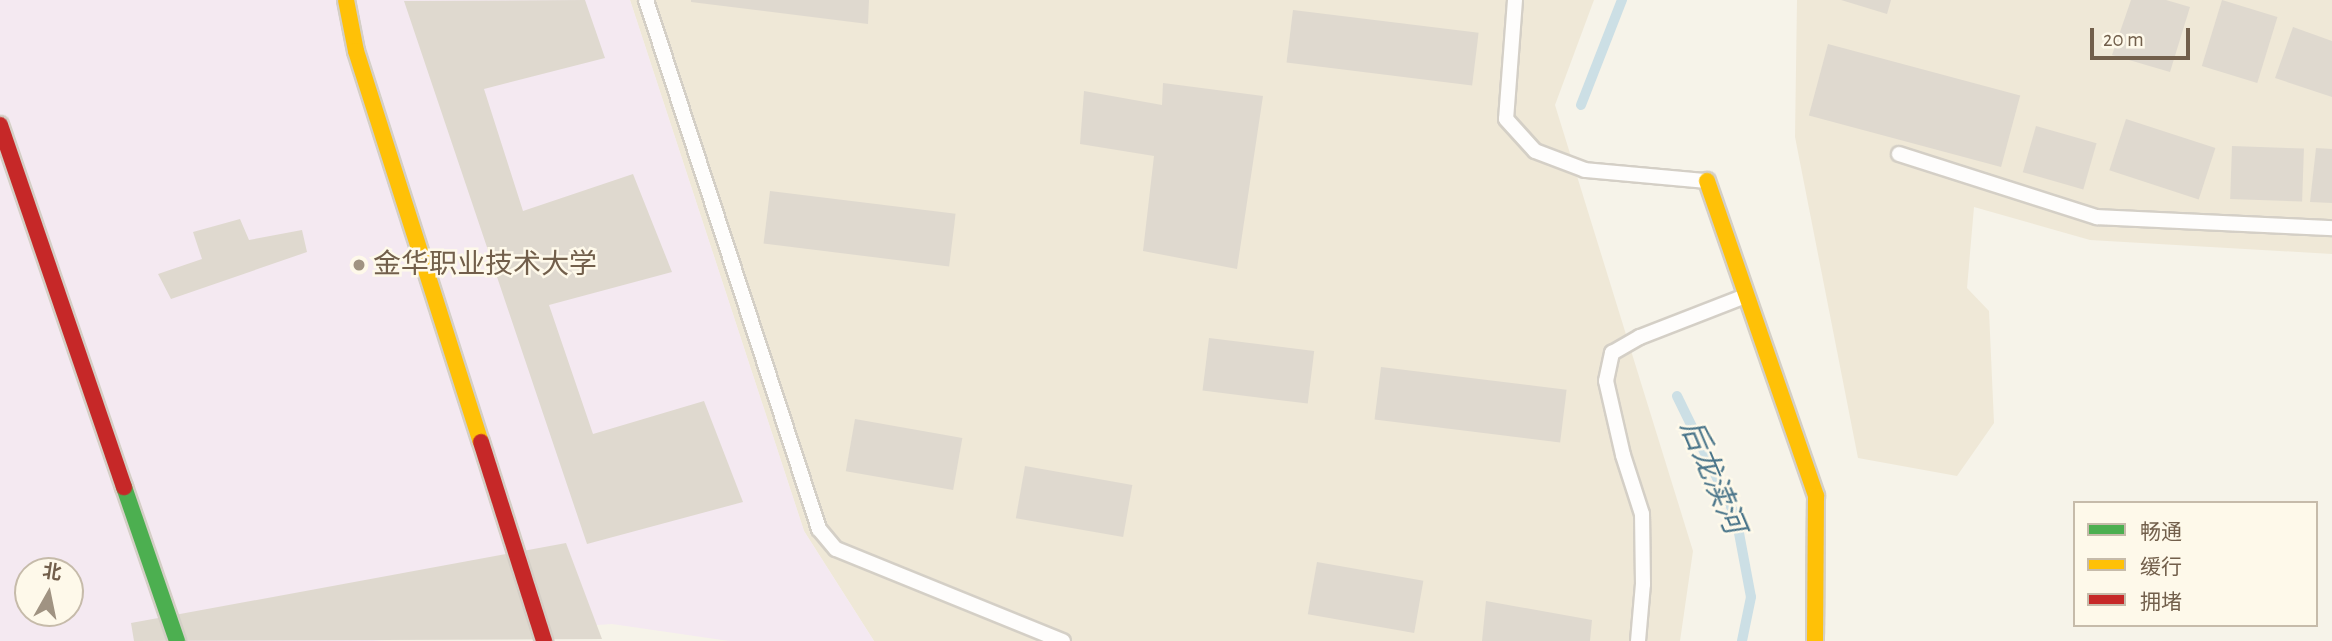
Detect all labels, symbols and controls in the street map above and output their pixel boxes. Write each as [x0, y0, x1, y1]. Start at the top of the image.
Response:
scale bar [2094, 14, 2194, 58]
text: 20 m [2103, 29, 2144, 50]
place label: 金华职业技术大学 [373, 248, 597, 282]
marker: 金华职业技术大学 [351, 257, 367, 273]
water label: 后龙渎河 [1672, 415, 1752, 539]
legend [2073, 501, 2318, 627]
text: 畅通 [2140, 522, 2182, 543]
north arrow [14, 557, 84, 627]
text: 缓行 [2140, 557, 2182, 578]
text: 北 [41, 562, 63, 584]
text: 拥堵 [2140, 592, 2182, 613]

